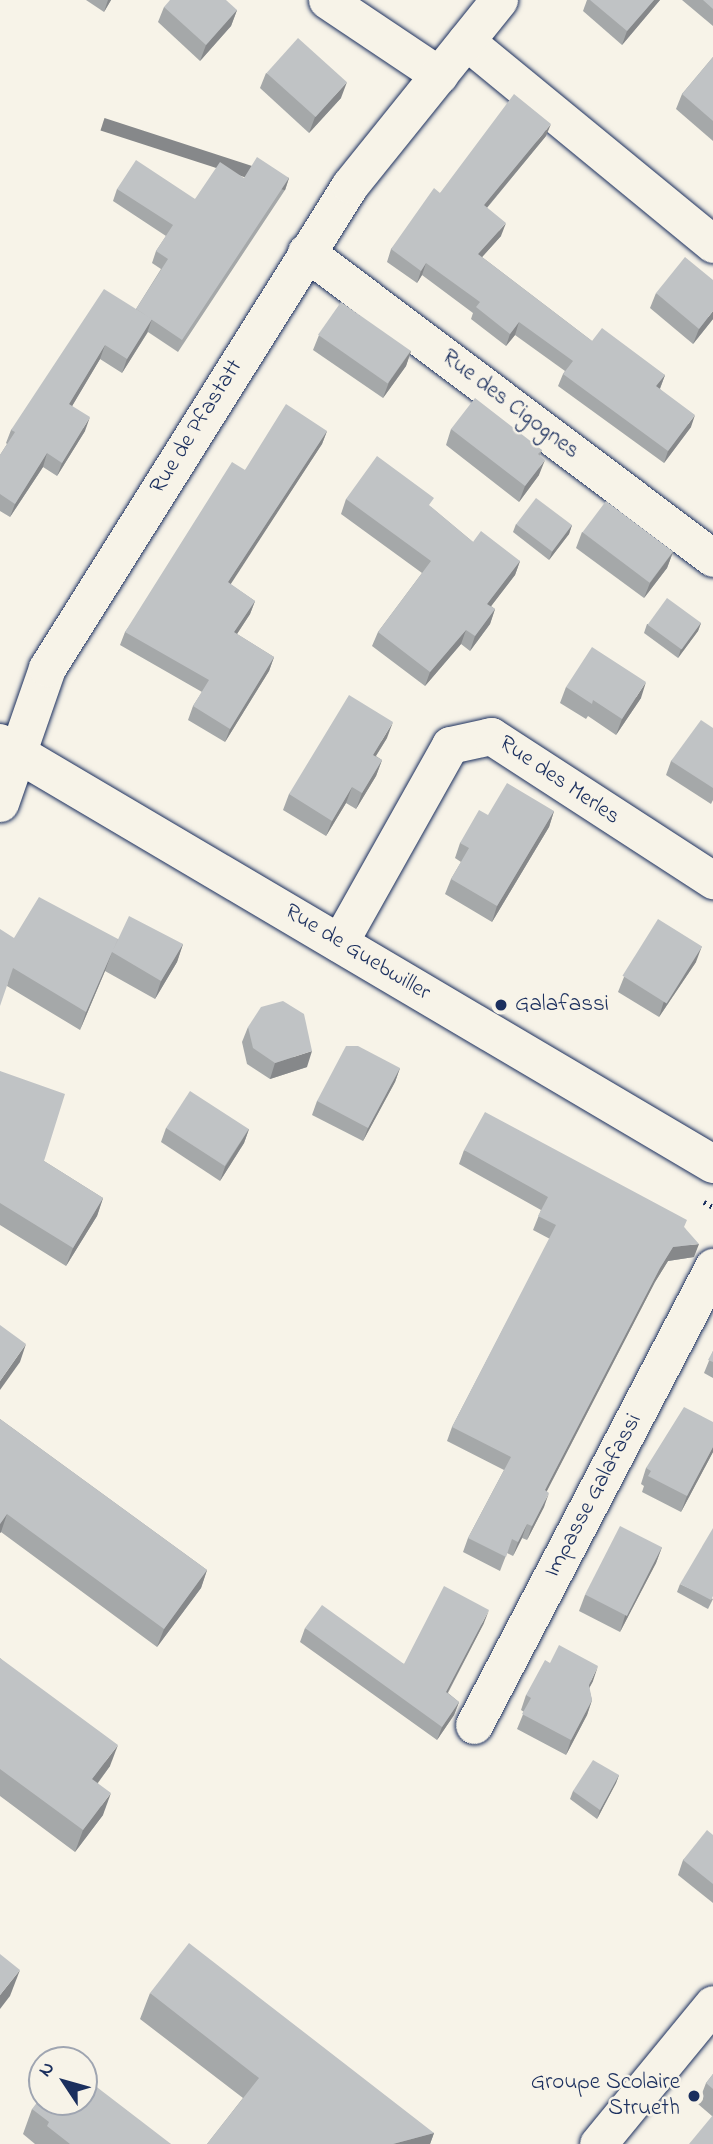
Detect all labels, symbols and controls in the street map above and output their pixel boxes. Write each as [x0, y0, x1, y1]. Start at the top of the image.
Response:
street label: Rue des Cigognes [436, 344, 584, 466]
street label: Rue de Pfastatt [145, 355, 249, 499]
street label: Rue des Merles [493, 730, 625, 832]
street label: Rue de Guebwiller [279, 899, 435, 1007]
place label: Galafassi [515, 991, 609, 1019]
marker: Galafassi [493, 997, 509, 1013]
street label: Impasse Galafassi [539, 1409, 649, 1583]
north arrow [28, 2046, 98, 2116]
text: N [33, 2056, 62, 2083]
place label: Groupe Scolaire Strueth [531, 2069, 680, 2123]
marker: Groupe Scolaire Strueth [686, 2088, 702, 2104]

